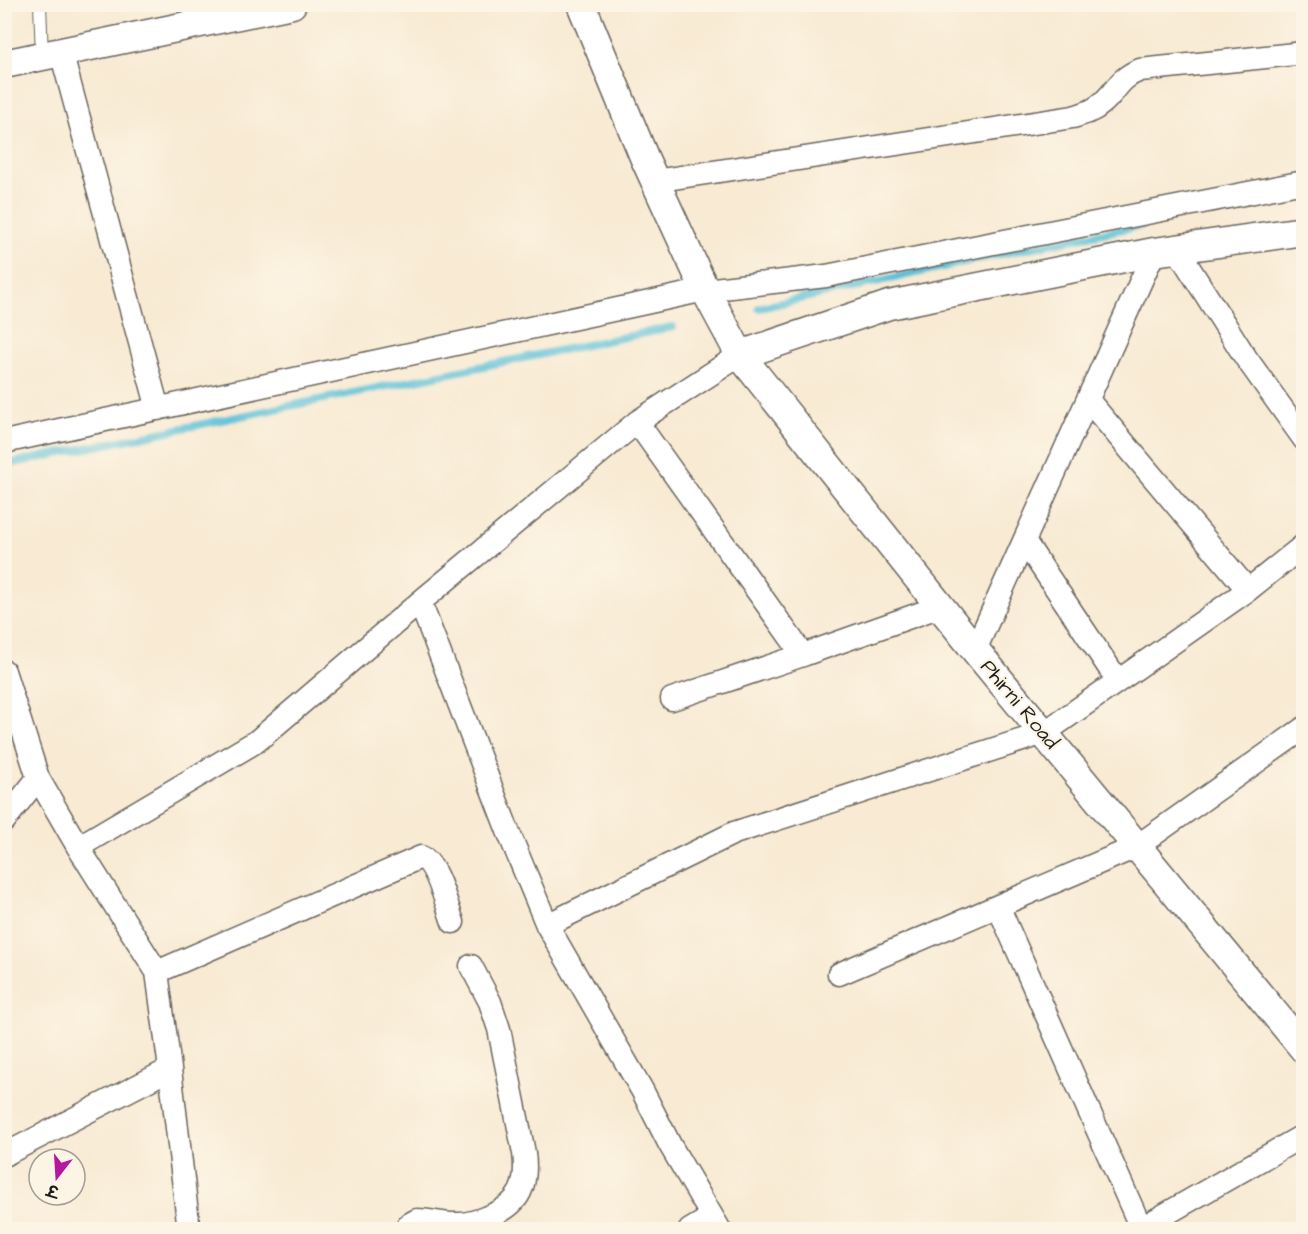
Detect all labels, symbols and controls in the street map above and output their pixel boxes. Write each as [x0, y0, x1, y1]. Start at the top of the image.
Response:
street label: Phirni Road [974, 653, 1066, 756]
north arrow [27, 1147, 87, 1207]
text: उ [43, 1178, 63, 1203]

